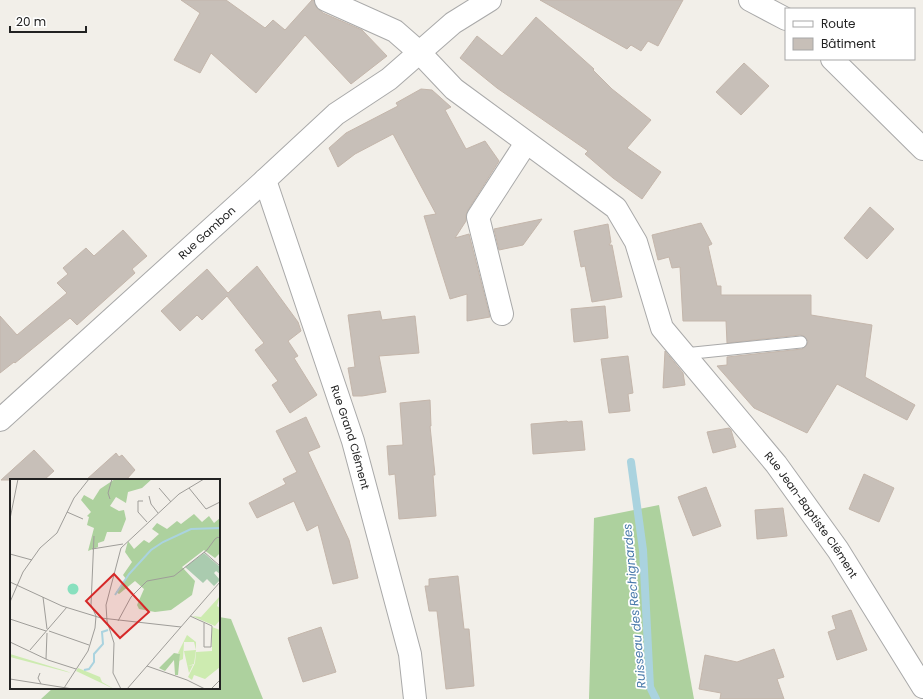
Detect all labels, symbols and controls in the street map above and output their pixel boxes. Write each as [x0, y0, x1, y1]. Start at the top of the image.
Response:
scale bar [10, 8, 86, 34]
legend [785, 8, 915, 60]
text: 20 m [16, 13, 46, 30]
text: Route [821, 15, 855, 32]
text: Bâtiment [821, 35, 876, 52]
street label: Rue Gambon [175, 202, 239, 263]
street label: Rue Grand Clément [327, 383, 374, 491]
street label: Rue Jean-Baptiste Clément [761, 448, 862, 581]
inset map [10, 479, 220, 689]
water label: Ruisseau des Rechignardes [618, 523, 650, 689]

